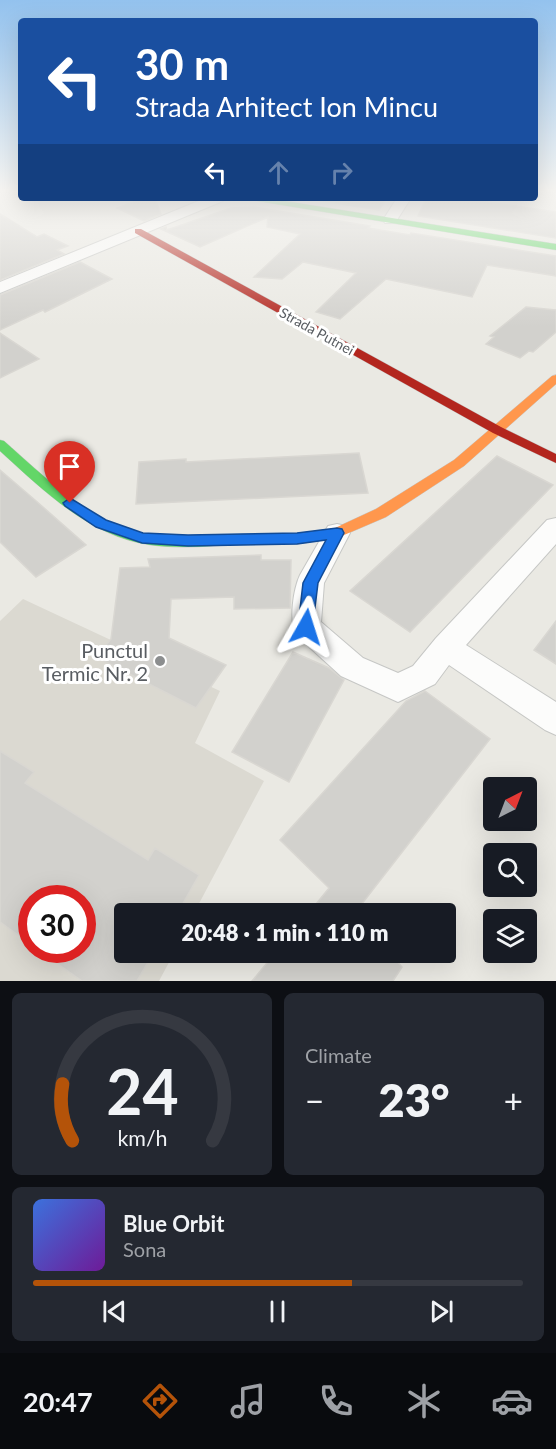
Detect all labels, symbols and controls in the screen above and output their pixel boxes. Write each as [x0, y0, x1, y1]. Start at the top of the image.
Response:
text: 30 m [135, 39, 229, 89]
icon: left [36, 42, 114, 120]
text: Strada Arhitect Ion Mincu [135, 90, 438, 123]
icon: left [199, 156, 232, 189]
icon: ahead [262, 156, 295, 189]
icon: right [325, 156, 358, 189]
street label: Strada Putnei [277, 304, 357, 358]
pin [44, 441, 95, 503]
icon: arrive [53, 450, 86, 483]
position arrow [274, 595, 338, 659]
place label: Punctul Termic Nr. 2 [42, 638, 148, 685]
marker: Punctul Termic Nr. 2 [153, 654, 167, 668]
north arrow [483, 777, 537, 831]
map controls [483, 777, 537, 963]
button: search [483, 843, 537, 897]
speed limit sign: 30 [18, 885, 96, 963]
button: layers [483, 909, 537, 963]
text: 20:48 · 1 min · 110 m [182, 919, 388, 946]
text: Climate [305, 1043, 372, 1067]
text: 24 [106, 1053, 178, 1128]
text: 23° [379, 1073, 449, 1127]
text: − [305, 1080, 324, 1120]
text: + [504, 1080, 523, 1120]
text: km/h [117, 1125, 167, 1151]
text: Blue Orbit [123, 1210, 224, 1237]
text: Sona [123, 1237, 166, 1261]
icon: previous [98, 1295, 131, 1328]
icon: pause [261, 1295, 294, 1328]
icon: next [425, 1295, 458, 1328]
icon: directions [139, 1380, 181, 1422]
icon: music [227, 1380, 269, 1422]
icon: phone [315, 1380, 357, 1422]
icon: climate [403, 1380, 445, 1422]
icon: car [491, 1380, 533, 1422]
text: 20:47 [23, 1385, 93, 1418]

